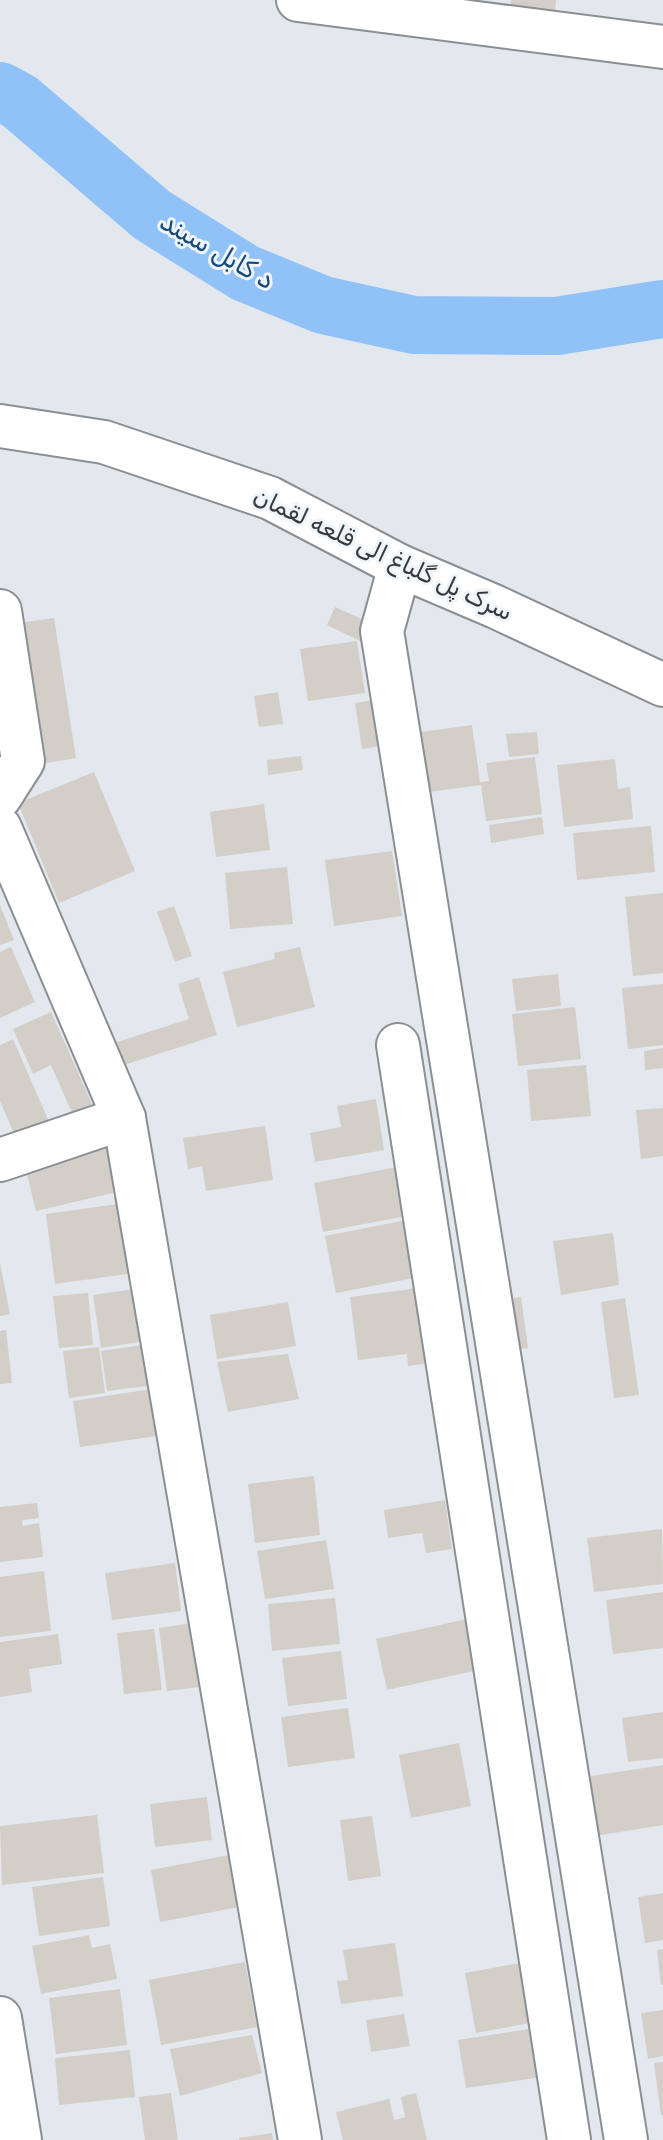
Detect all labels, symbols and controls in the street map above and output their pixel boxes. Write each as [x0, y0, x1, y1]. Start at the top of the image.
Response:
water label: د کابل سيند [154, 206, 280, 296]
street label: سرک پل گلباغ الی قلعه لقمان [248, 482, 517, 628]

